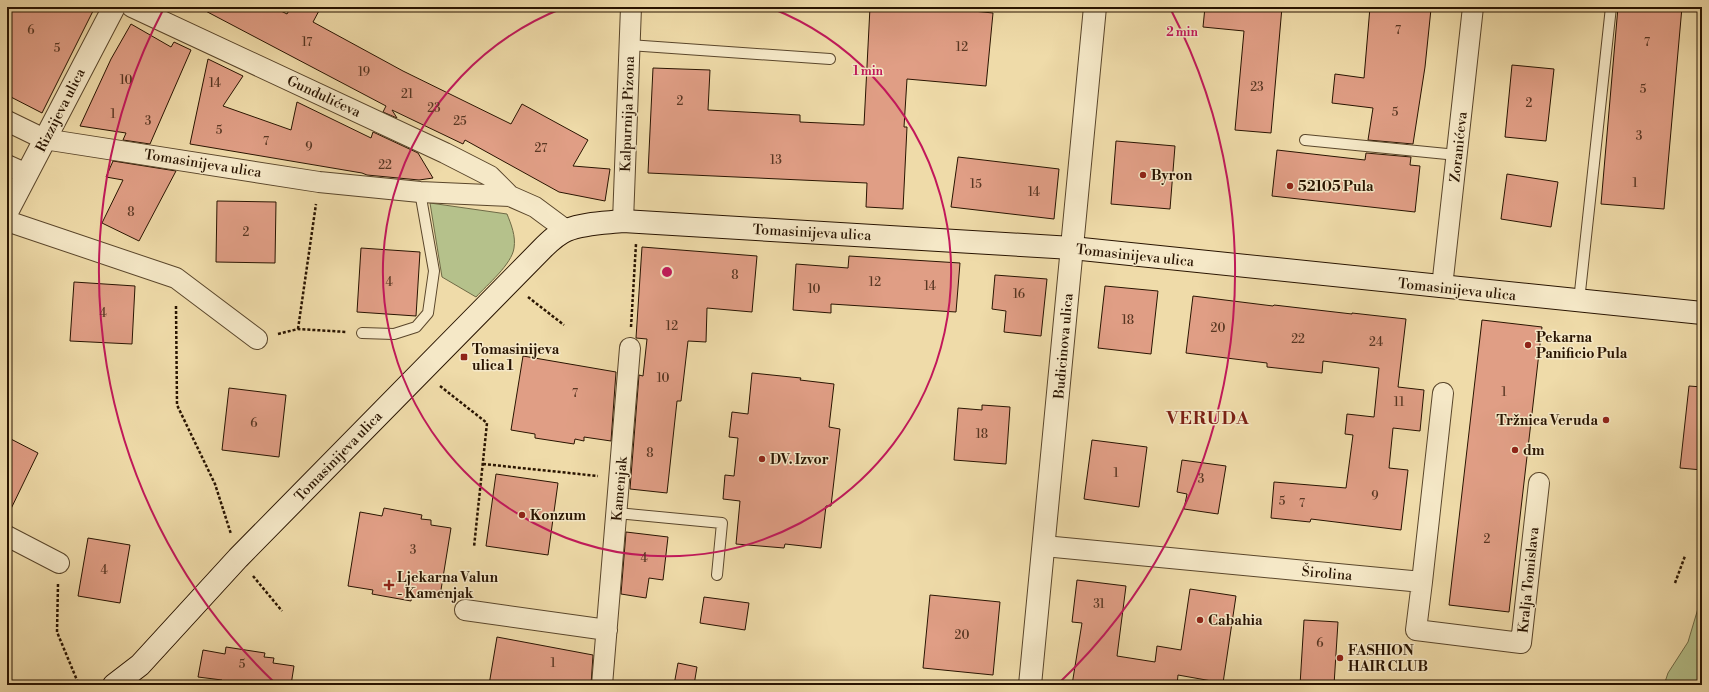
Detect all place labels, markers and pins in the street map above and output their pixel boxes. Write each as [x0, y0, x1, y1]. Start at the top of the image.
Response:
place label: Byron [1151, 167, 1193, 185]
marker: Byron [1138, 170, 1148, 180]
place label: 52105 Pula [1298, 178, 1374, 196]
marker: 52105 Pula [1285, 181, 1295, 191]
centre of rings [660, 265, 674, 279]
place label: Pekarna Panificio Pula [1536, 329, 1628, 363]
marker: Pekarna Panificio Pula [1523, 340, 1533, 350]
place label: Tomasinijeva ulica 1 [472, 341, 560, 375]
marker: Tomasinijeva ulica 1 [459, 352, 469, 362]
place label: Tržnica Veruda [1496, 412, 1598, 430]
marker: Tržnica Veruda [1601, 415, 1611, 425]
place label: dm [1523, 442, 1545, 460]
marker: dm [1510, 445, 1520, 455]
place label: DV. Izvor [770, 451, 829, 469]
marker: DV. Izvor [757, 454, 767, 464]
place label: Konzum [530, 507, 586, 525]
marker: Konzum [517, 510, 527, 520]
place label: Ljekarna Valun - Kamenjak [397, 569, 498, 603]
marker: Ljekarna Valun - Kamenjak [384, 580, 394, 590]
place label: Cabahia [1208, 612, 1263, 630]
marker: Cabahia [1195, 615, 1205, 625]
place label: FASHION HAIR CLUB [1348, 642, 1428, 676]
marker: FASHION HAIR CLUB [1335, 653, 1345, 663]

